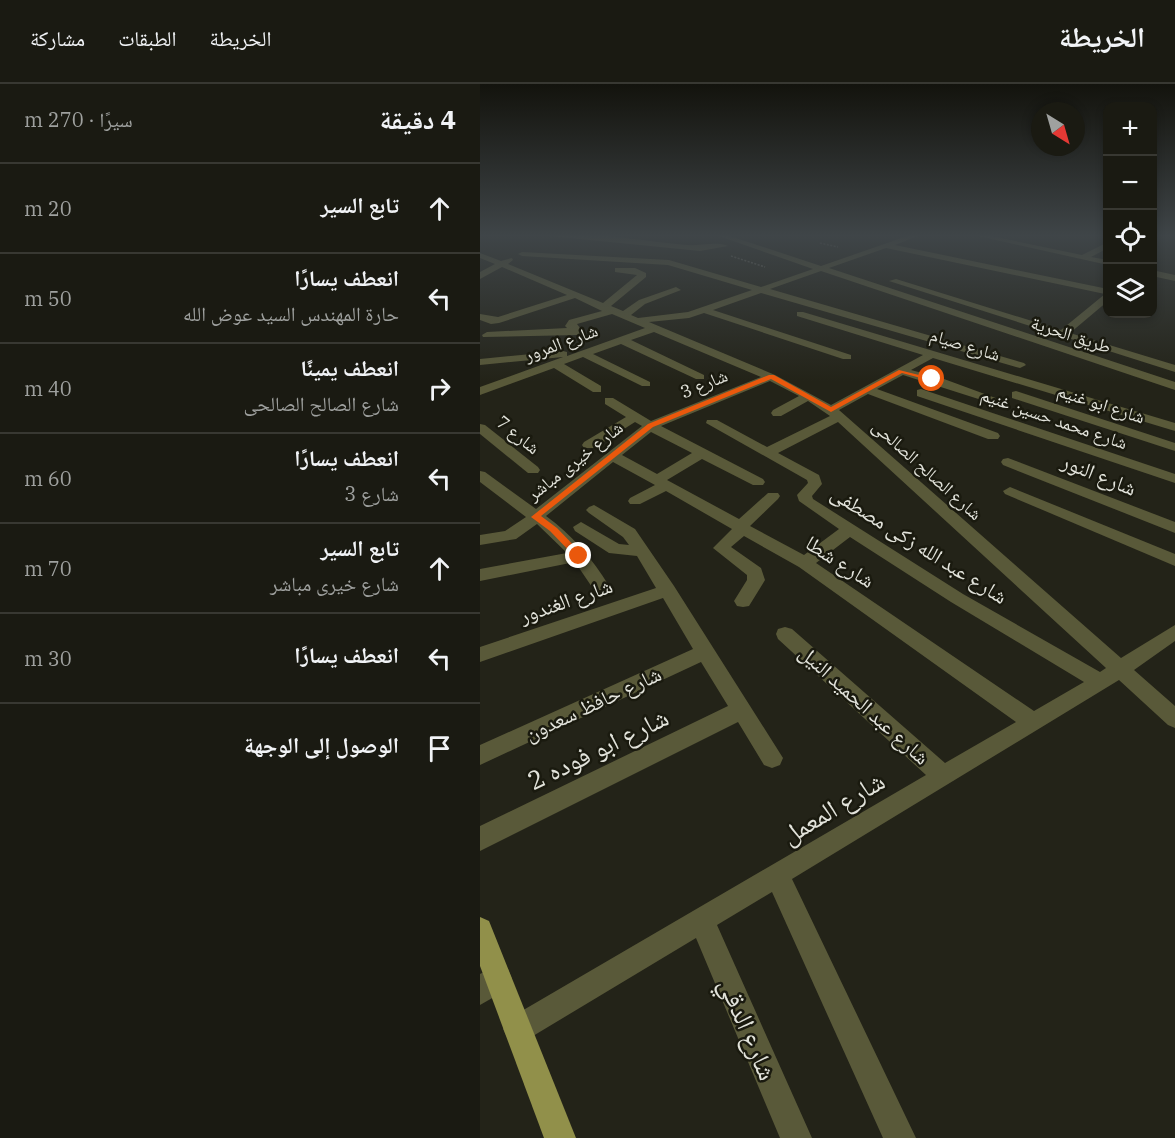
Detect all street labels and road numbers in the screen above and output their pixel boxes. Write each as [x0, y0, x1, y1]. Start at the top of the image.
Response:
street label: طريق الحرية [1028, 311, 1114, 358]
street label: شارع المرور [520, 319, 601, 367]
street label: شارع صيام [927, 323, 1003, 367]
street label: شارع 3 [677, 364, 731, 403]
street label: شارع ابو غنيم [1054, 379, 1148, 429]
street label: شارع محمد حسين غنيم [977, 383, 1131, 455]
street label: شارع 7 [492, 410, 545, 459]
street label: شارع الصالح الصالحى [867, 414, 987, 526]
street label: شارع خيرى مباشر [521, 416, 627, 506]
street label: شارع النور [1057, 446, 1141, 502]
street label: شارع عبد الله زكى مصطفى [826, 478, 1013, 610]
street label: شارع شطا [801, 528, 881, 594]
street label: شارع الغندور [514, 571, 616, 629]
street label: شارع عبد الحميد النيل [793, 638, 936, 770]
street label: شارع حافظ سعدون [520, 659, 666, 747]
street label: شارع ابو فوده 2 [521, 699, 674, 797]
street label: شارع المعمل [775, 763, 890, 851]
street label: شارع الدقي [708, 972, 786, 1087]

